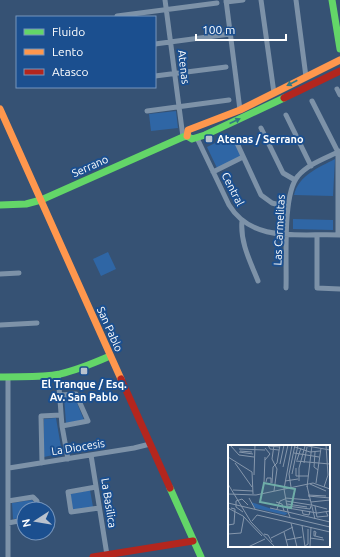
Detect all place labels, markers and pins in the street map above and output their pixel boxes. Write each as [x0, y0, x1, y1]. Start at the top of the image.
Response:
place label: Atenas / Serrano [217, 133, 304, 145]
marker: Atenas / Serrano [204, 134, 214, 144]
marker: El Tranque / Esq. Av. San Pablo [79, 366, 89, 376]
place label: El Tranque / Esq. Av. San Pablo [41, 378, 127, 403]

